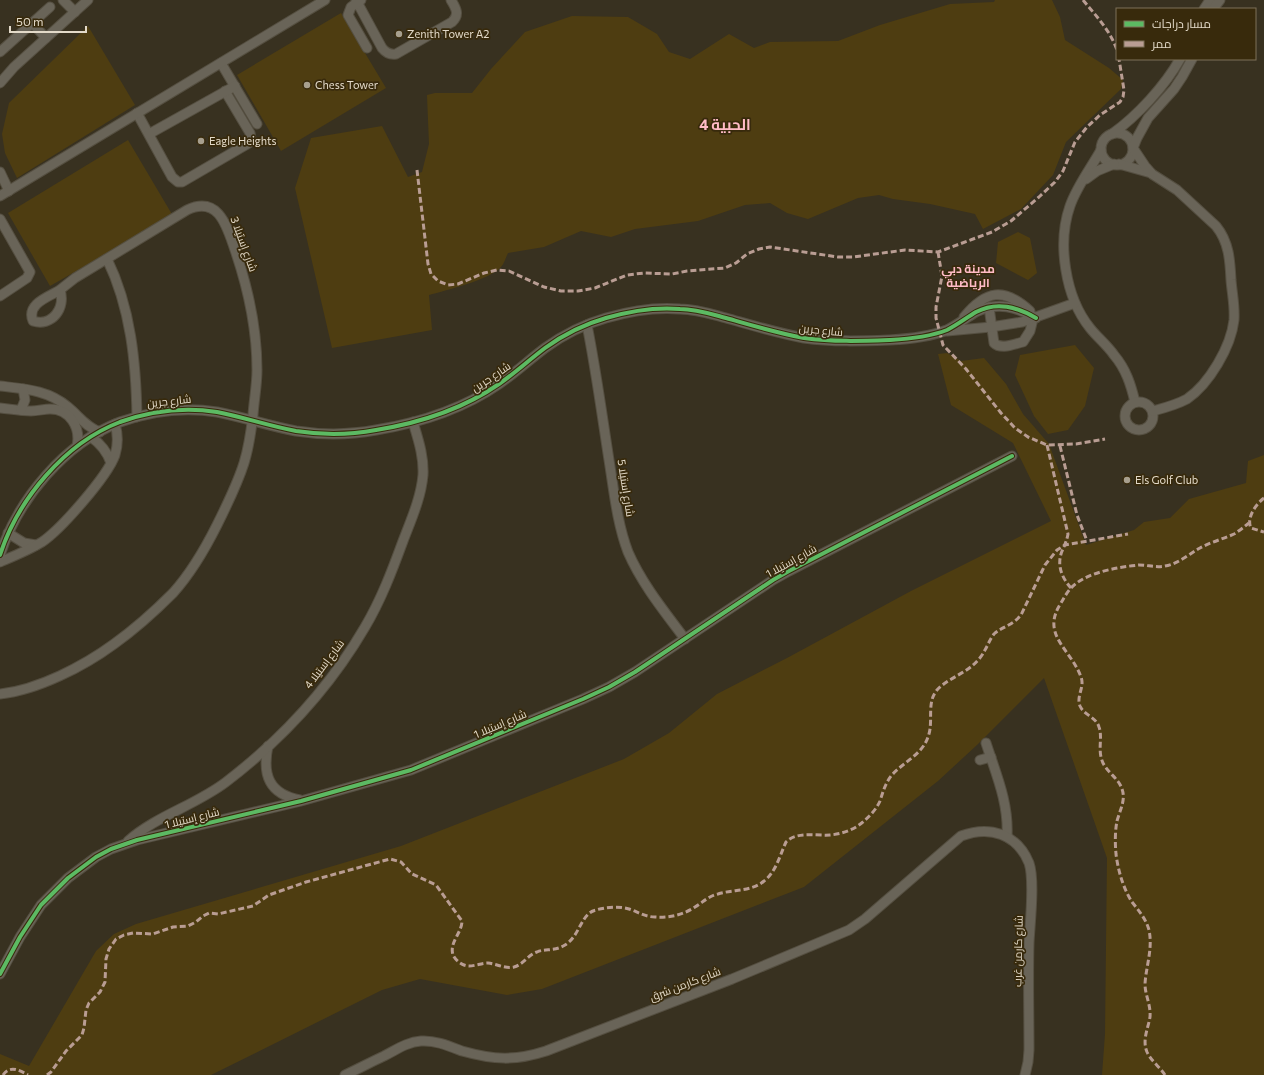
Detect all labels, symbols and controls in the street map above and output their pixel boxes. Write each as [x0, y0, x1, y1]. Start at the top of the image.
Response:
scale bar [10, 8, 86, 34]
legend [1116, 8, 1256, 60]
text: 50 m [16, 14, 44, 28]
text: مسار دراجات [1152, 16, 1211, 31]
place label: Zenith Tower A2 [407, 27, 489, 40]
marker: Zenith Tower A2 [394, 29, 404, 39]
text: ممر [1151, 36, 1171, 51]
place label: Chess Tower [315, 78, 379, 91]
marker: Chess Tower [302, 80, 312, 90]
district label: الحبية 4 [699, 115, 751, 133]
place label: Eagle Heights [209, 134, 277, 147]
marker: Eagle Heights [196, 136, 206, 146]
street label: شارع إستيلا 3 [227, 214, 260, 274]
district label: مدينة دبي الرياضية [941, 261, 995, 291]
street label: شارع جرين [798, 321, 844, 340]
street label: شارع جرين [469, 359, 514, 396]
street label: شارع جرين [146, 392, 192, 411]
street label: شارع إستيلا 5 [614, 458, 637, 518]
place label: Els Golf Club [1135, 473, 1198, 486]
marker: Els Golf Club [1122, 475, 1132, 485]
street label: شارع إستيلا 1 [763, 541, 819, 582]
street label: شارع إستيلا 4 [301, 637, 348, 692]
street label: شارع إستيلا 1 [471, 707, 529, 742]
street label: شارع إستيلا 1 [163, 804, 221, 833]
street label: شارع كارمن غرب [1010, 915, 1027, 987]
street label: شارع كارمن شرق [647, 964, 723, 1005]

